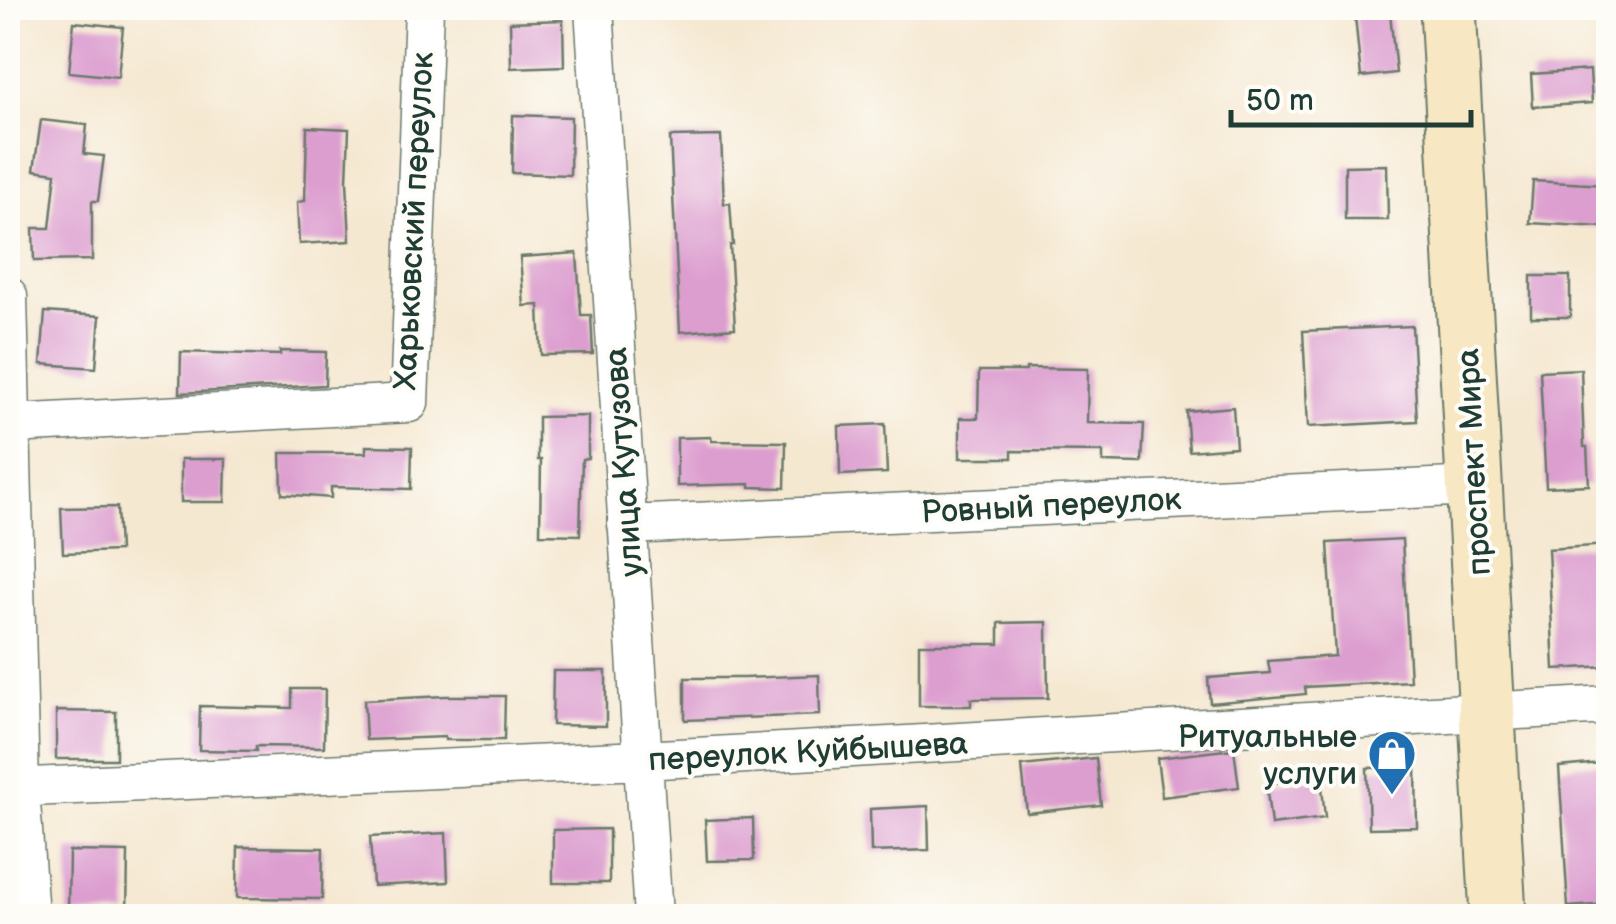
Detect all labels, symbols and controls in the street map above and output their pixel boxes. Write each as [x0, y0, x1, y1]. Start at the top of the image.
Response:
street label: Харьковский переулок [386, 51, 443, 391]
scale bar [1231, 65, 1471, 127]
text: 50 m [1246, 83, 1314, 119]
street label: улица Кутузова [597, 346, 652, 578]
street label: проспект Мира [1449, 347, 1500, 577]
street label: Ровный переулок [920, 480, 1182, 533]
place label: Ритуальные услуги [1177, 718, 1357, 794]
street label: переулок Куйбышева [647, 725, 969, 780]
shop icon: Ритуальные услуги [1366, 728, 1418, 796]

